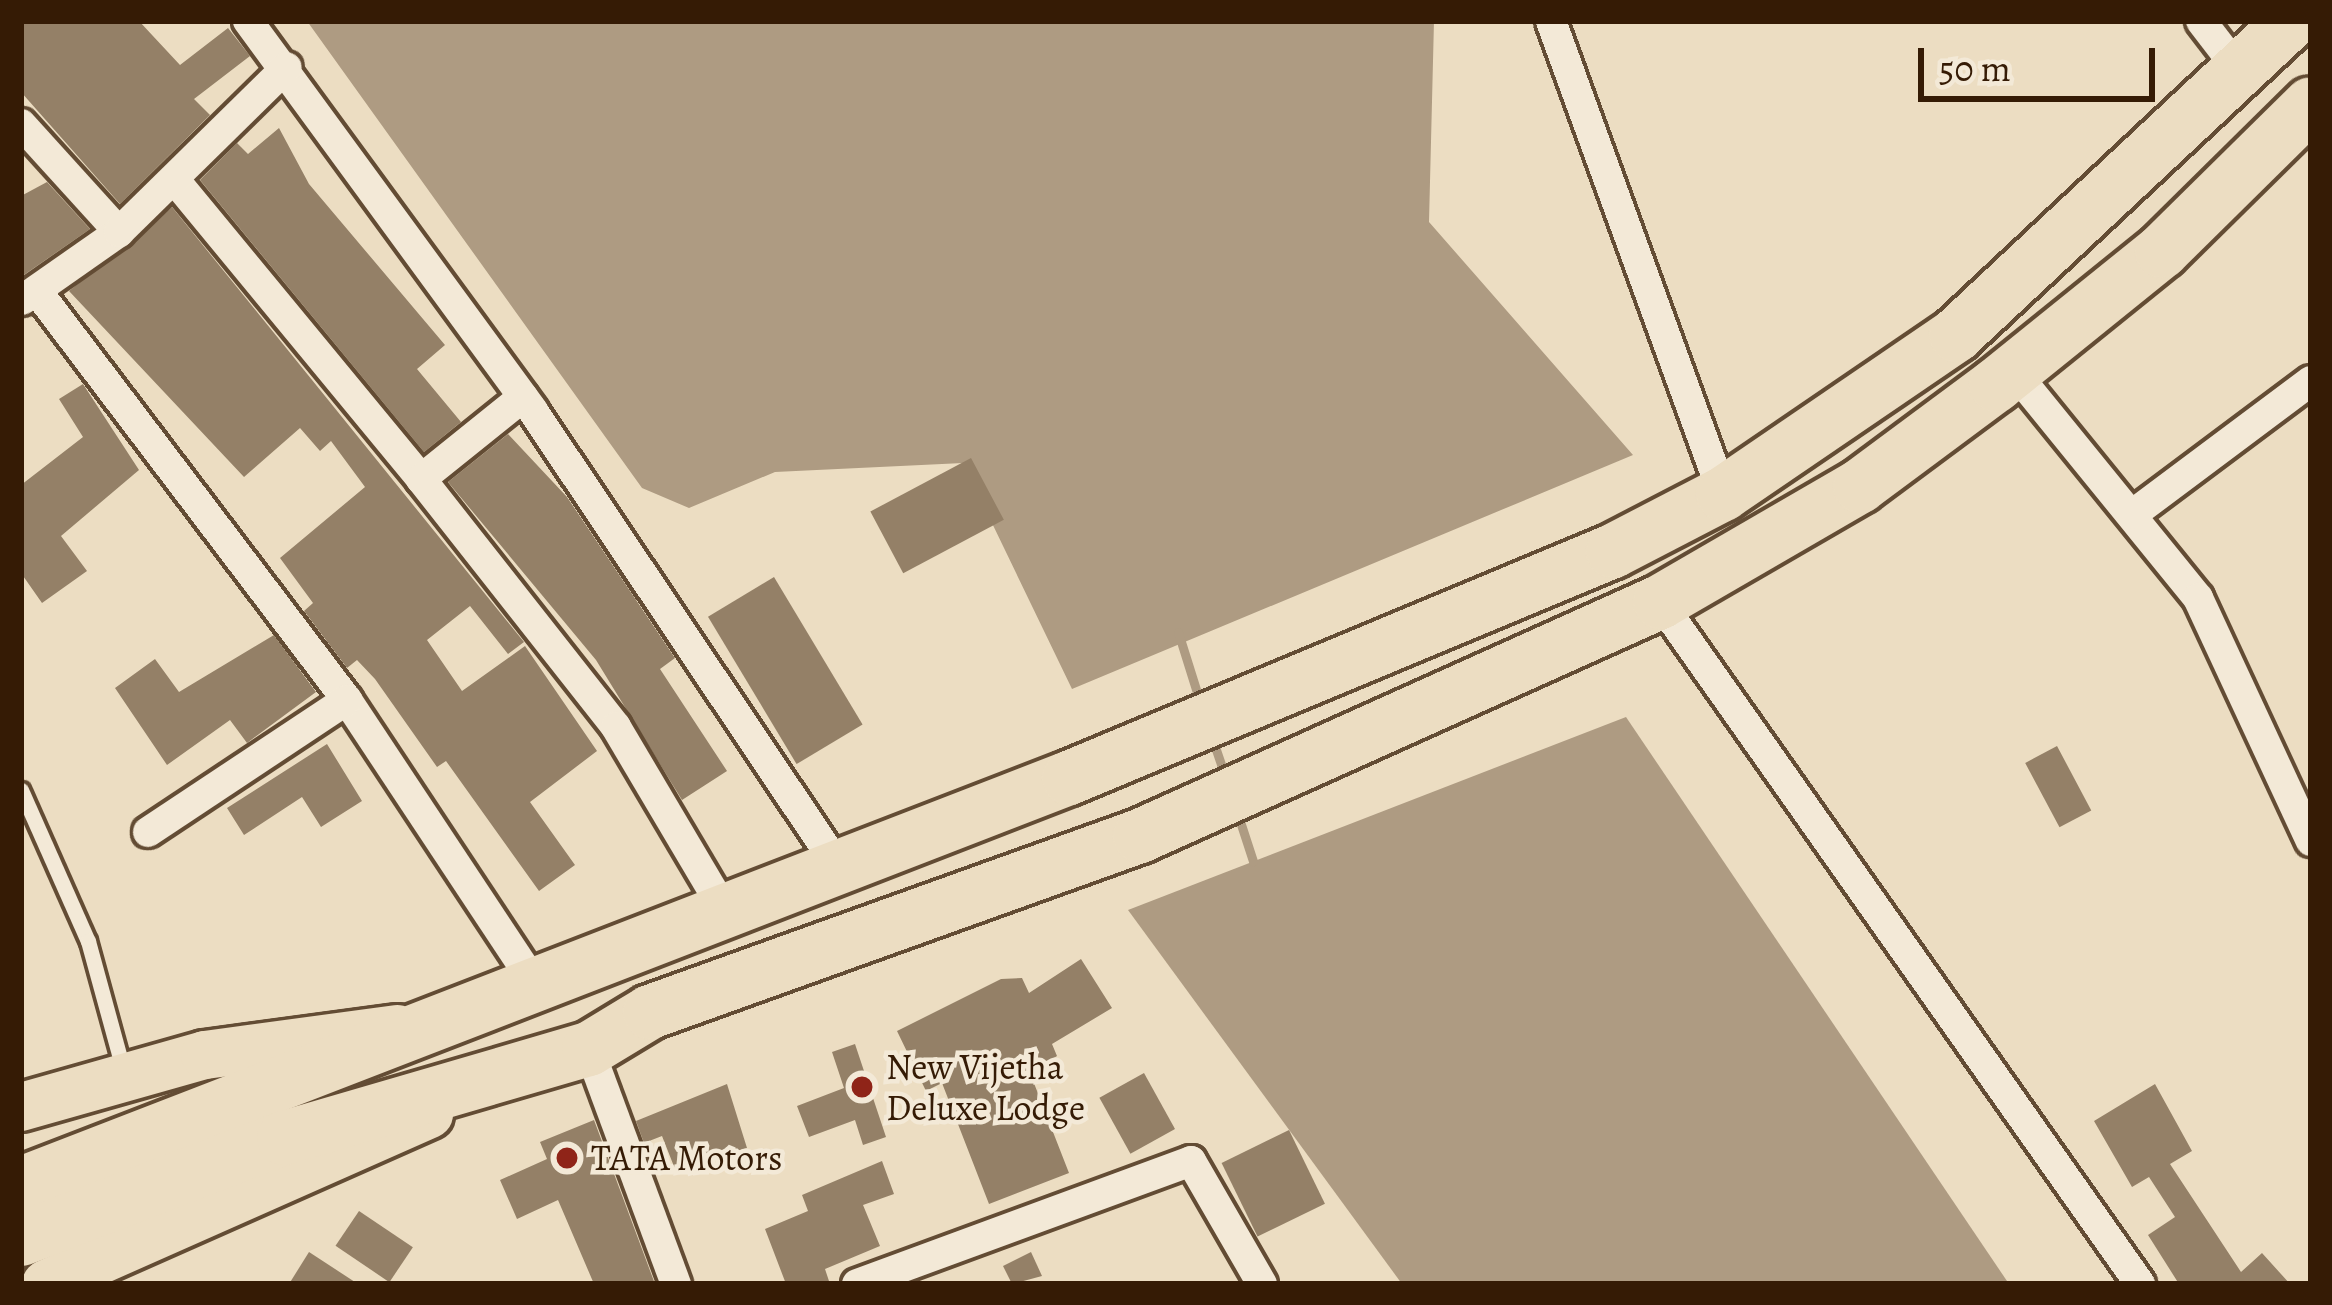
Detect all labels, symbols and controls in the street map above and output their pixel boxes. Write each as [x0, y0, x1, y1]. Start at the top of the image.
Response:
scale bar [1924, 24, 2161, 98]
text: 50 m [1939, 44, 2011, 93]
place label: New Vijetha Deluxe Lodge [886, 1044, 1085, 1129]
marker: New Vijetha Deluxe Lodge [849, 1074, 875, 1100]
place label: TATA Motors [591, 1136, 783, 1180]
marker: TATA Motors [554, 1145, 580, 1171]

